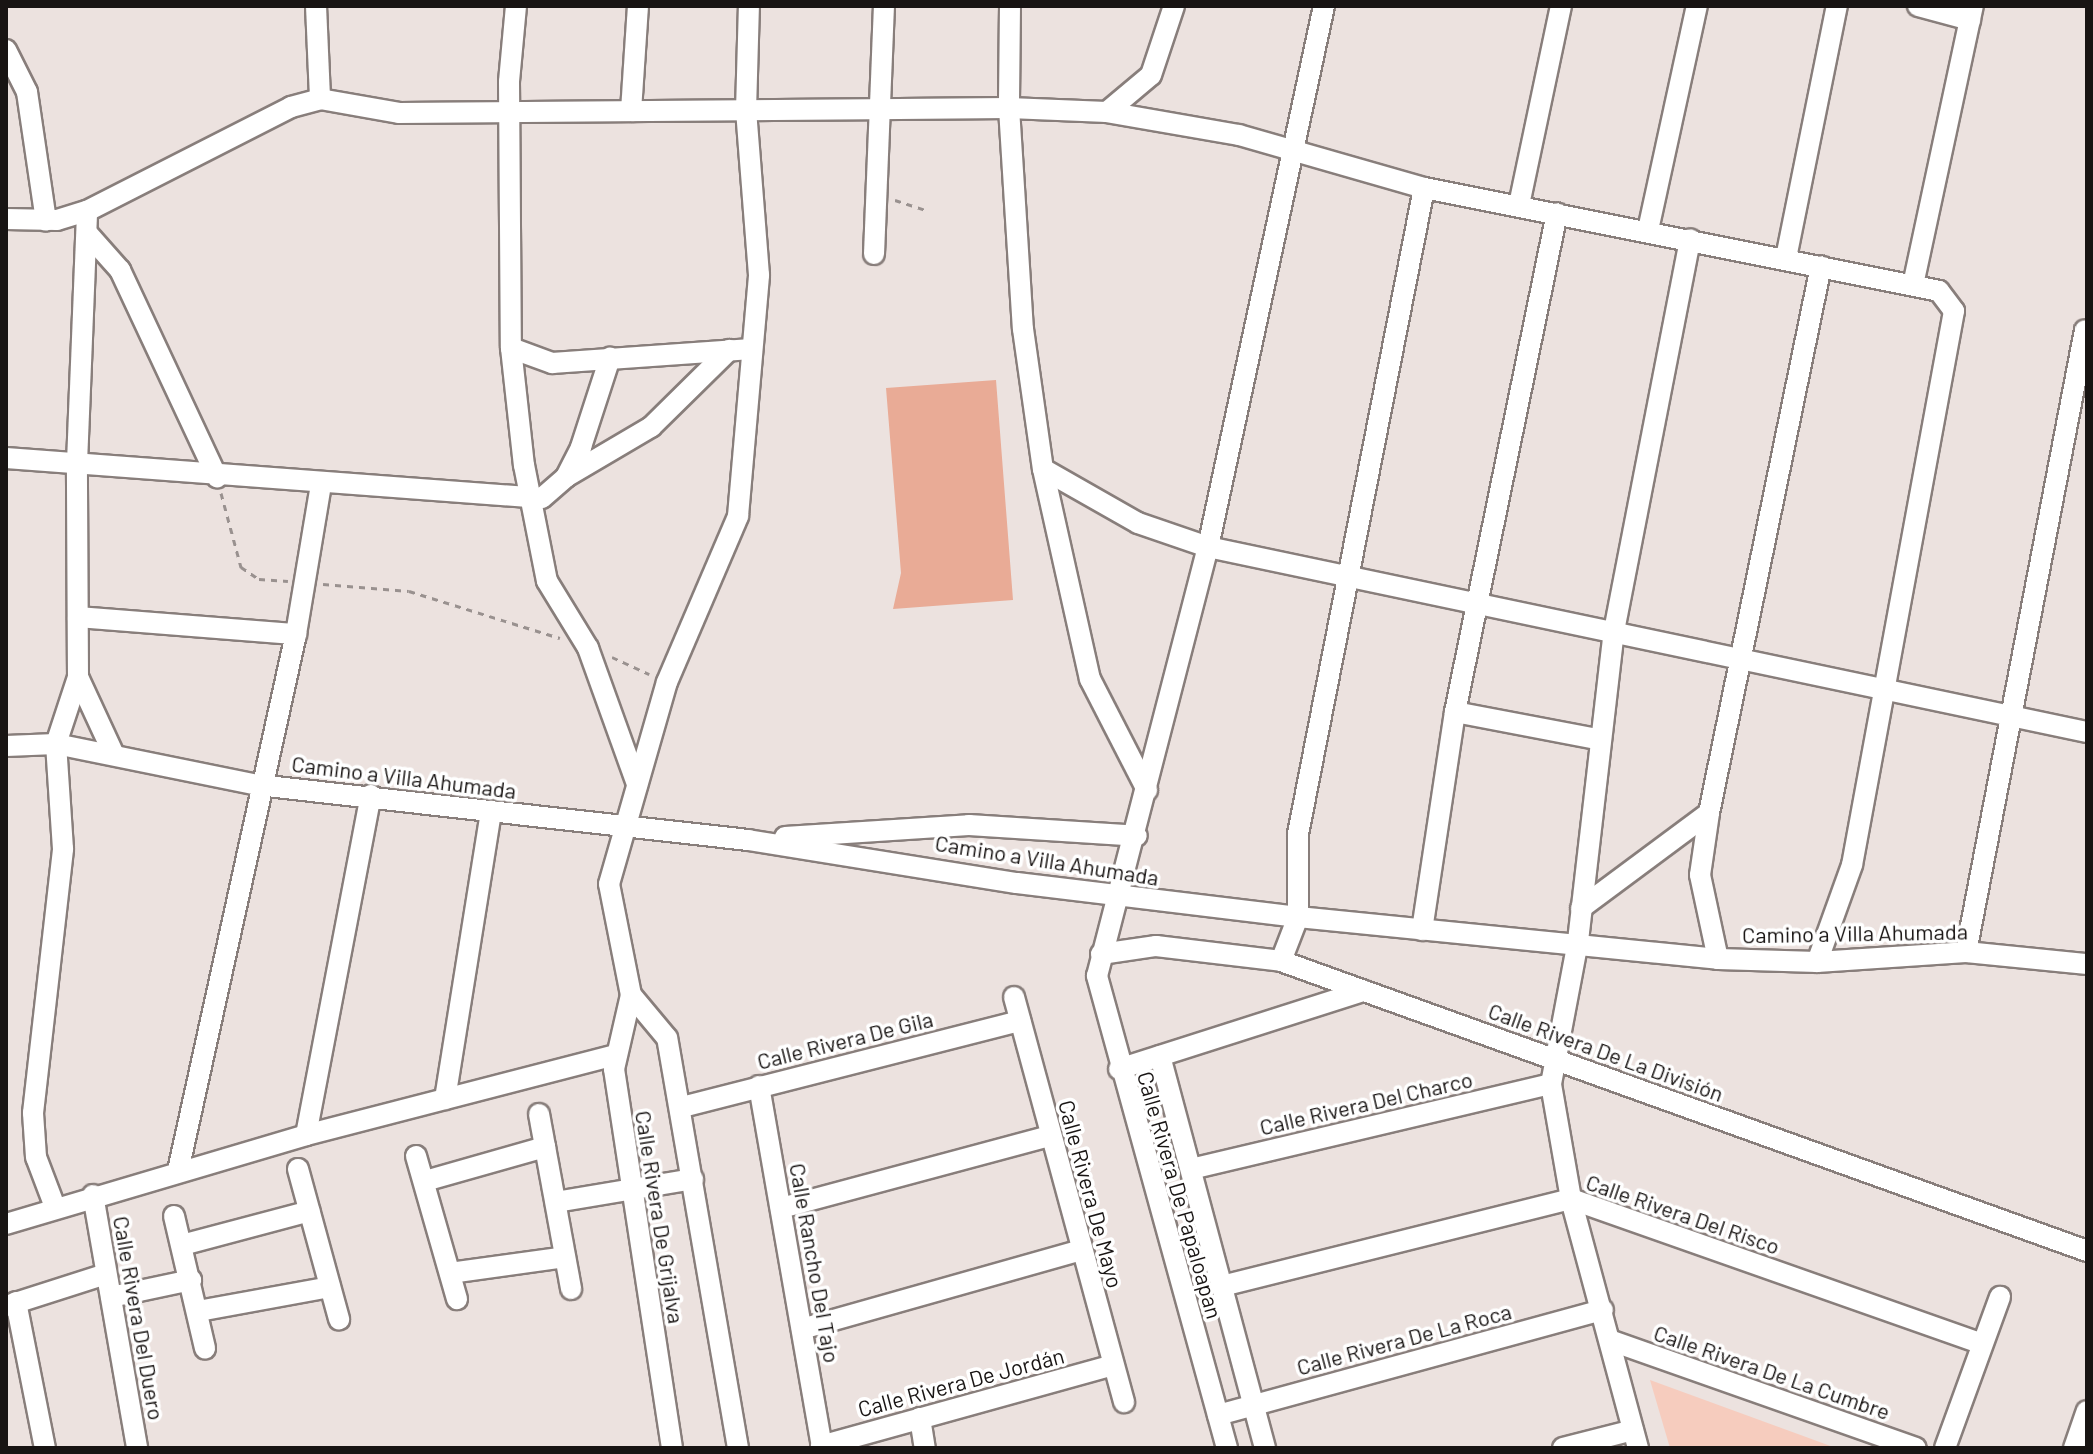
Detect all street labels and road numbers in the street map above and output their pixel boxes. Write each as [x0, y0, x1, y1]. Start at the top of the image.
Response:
street label: Camino a Villa Ahumada [290, 750, 518, 804]
street label: Camino a Villa Ahumada [933, 829, 1161, 891]
street label: Camino a Villa Ahumada [1742, 918, 1968, 948]
street label: Calle Rivera De La División [1485, 997, 1727, 1107]
street label: Calle Rivera De Gila [754, 1005, 936, 1075]
street label: Calle Rivera Del Charco [1257, 1066, 1475, 1140]
street label: Calle Rivera De Papaloapan [1132, 1068, 1228, 1322]
street label: Calle Rivera De Mayo [1053, 1097, 1129, 1291]
street label: Calle Rivera De Grijalva [630, 1109, 690, 1325]
street label: Calle Rancho Del Tajo [784, 1161, 846, 1365]
street label: Calle Rivera Del Risco [1583, 1168, 1783, 1260]
street label: Calle Rivera Del Duero [108, 1214, 170, 1422]
street label: Calle Rivera De La Roca [1294, 1298, 1514, 1380]
street label: Calle Rivera De La Cumbre [1650, 1319, 1894, 1425]
street label: Calle Rivera De Jordán [855, 1342, 1067, 1422]

